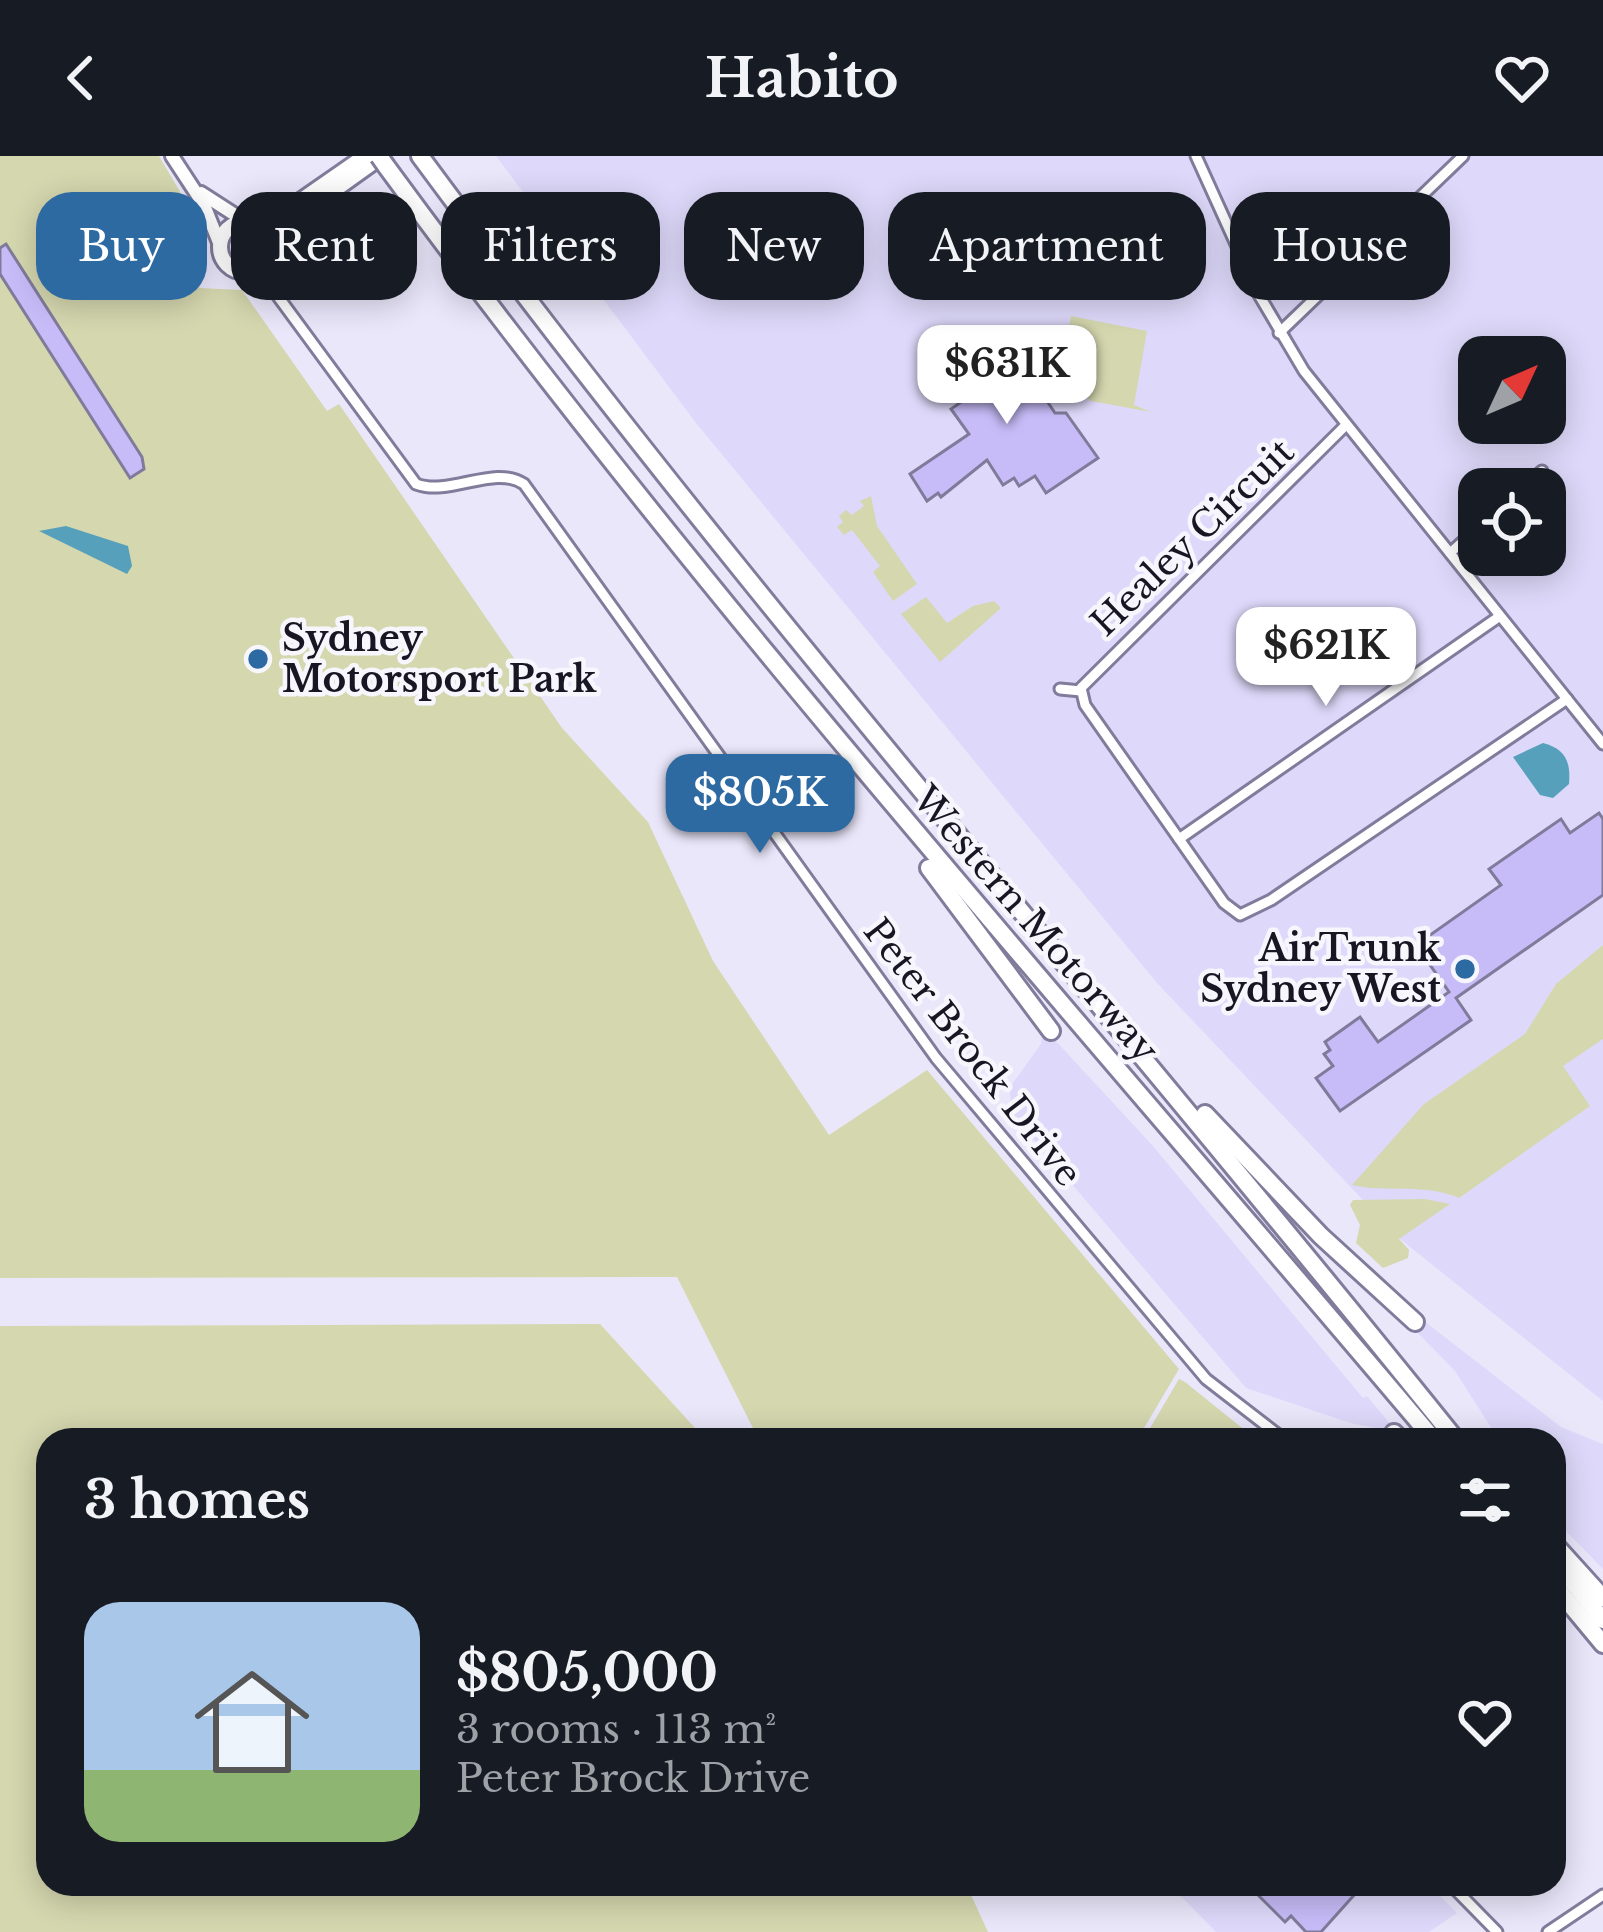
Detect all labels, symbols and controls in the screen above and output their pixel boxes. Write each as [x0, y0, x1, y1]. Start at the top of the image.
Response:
icon: back [48, 45, 114, 111]
text: Habito [704, 45, 899, 112]
icon: heart [1489, 45, 1555, 111]
chip: Buy [36, 192, 207, 300]
chip: Rent [231, 192, 417, 300]
chip: Filters [441, 192, 660, 300]
chip: New [684, 192, 864, 300]
chip: Apartment [888, 192, 1206, 300]
chip: House [1230, 192, 1450, 300]
pin: $631K [923, 325, 1091, 427]
north arrow [1458, 336, 1566, 444]
map controls [1458, 336, 1566, 576]
text: $631K [944, 339, 1070, 388]
street label: Healey Circuit [1082, 429, 1303, 645]
button: locate [1458, 468, 1566, 576]
pin: $621K [1242, 607, 1410, 709]
place label: Sydney Motorsport Park [282, 616, 598, 702]
text: $621K [1263, 621, 1389, 670]
marker: Sydney Motorsport Park [245, 646, 271, 672]
pin: $805K [676, 754, 844, 856]
text: $805K [693, 768, 827, 817]
street label: Western Motorway [903, 776, 1168, 1072]
street label: Peter Brock Drive [854, 910, 1091, 1195]
place label: AirTrunk Sydney West [1200, 926, 1442, 1012]
marker: AirTrunk Sydney West [1452, 956, 1478, 982]
icon: filters [1452, 1467, 1518, 1533]
text: 3 homes [84, 1469, 310, 1532]
text: $805,000 [456, 1642, 718, 1705]
icon: home [180, 1650, 324, 1794]
icon: heart [1452, 1689, 1518, 1755]
text: 3 rooms · 113 m² [456, 1705, 776, 1754]
text: Peter Brock Drive [456, 1754, 810, 1803]

